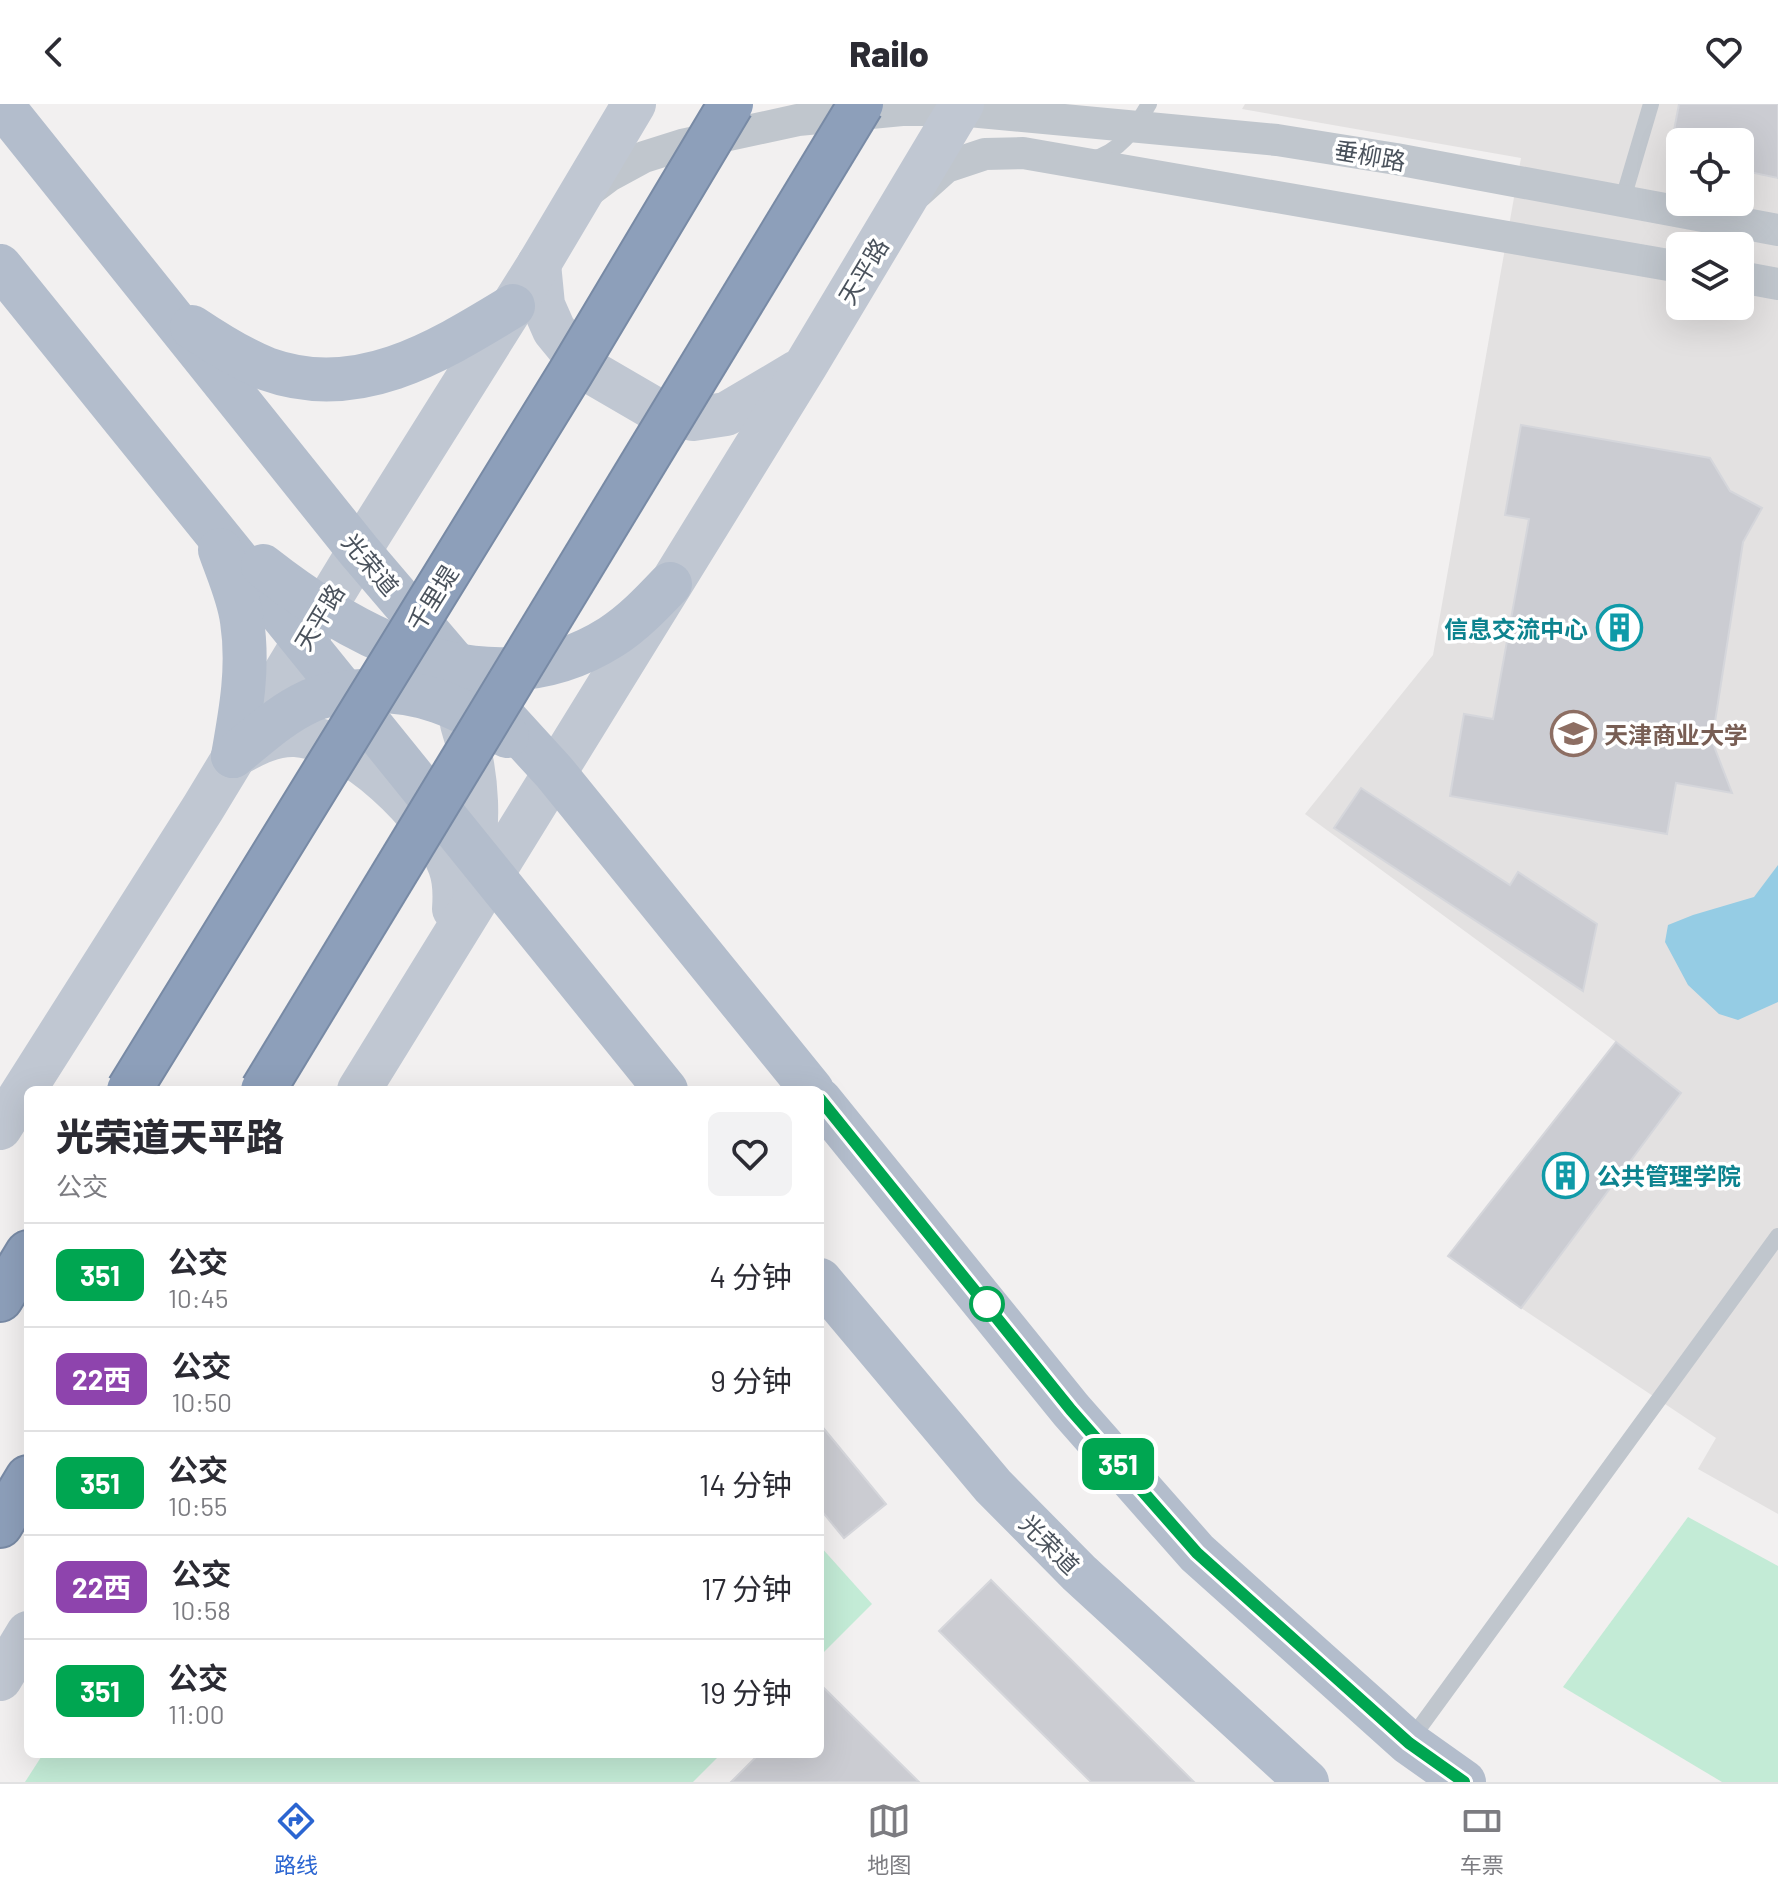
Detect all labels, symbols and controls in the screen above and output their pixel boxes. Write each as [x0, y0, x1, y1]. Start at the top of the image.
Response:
icon: back [32, 30, 76, 74]
icon: heart [1702, 30, 1746, 74]
text: Railo [849, 31, 929, 74]
map controls [1666, 128, 1754, 320]
button: locate [1666, 128, 1754, 216]
street label: 垂柳路 [1332, 134, 1408, 176]
button: layers [1666, 232, 1754, 320]
street label: 天平路 [832, 233, 894, 309]
street label: 光荣道 [337, 527, 405, 601]
street label: 千里堤 [401, 560, 463, 636]
street label: 天平路 [288, 579, 350, 655]
building icon: 信息交流中心 [1595, 604, 1643, 652]
place label: 信息交流中心 [1444, 614, 1588, 643]
school or university icon: 天津商业大学 [1549, 710, 1597, 758]
place label: 天津商业大学 [1604, 720, 1748, 749]
button: heart [708, 1112, 792, 1196]
text: 光荣道天平路 [56, 1113, 284, 1159]
building icon: 公共管理学院 [1542, 1151, 1590, 1199]
place label: 公共管理学院 [1597, 1161, 1741, 1190]
text: 公交 [56, 1170, 108, 1201]
text: 公交 [168, 1243, 228, 1279]
text: 351 [80, 1258, 120, 1292]
text: 4 分钟 [709, 1258, 792, 1294]
text: 10:45 [168, 1282, 228, 1313]
unlabelled marker [970, 1287, 1004, 1321]
text: 公交 [171, 1347, 231, 1383]
text: 22西 [72, 1362, 131, 1396]
text: 9 分钟 [710, 1362, 792, 1398]
text: 10:50 [171, 1386, 232, 1417]
line badge: 351 [1072, 1438, 1164, 1490]
text: 351 [1098, 1447, 1138, 1481]
text: 公交 [168, 1451, 228, 1487]
text: 351 [80, 1466, 120, 1500]
text: 14 分钟 [699, 1466, 792, 1502]
text: 10:55 [168, 1490, 227, 1521]
street label: 光荣道 [1014, 1508, 1086, 1580]
text: 公交 [171, 1555, 231, 1591]
text: 22西 [72, 1570, 131, 1604]
text: 17 分钟 [701, 1570, 792, 1606]
text: 10:58 [171, 1594, 231, 1625]
text: 公交 [168, 1659, 228, 1695]
text: 351 [80, 1674, 120, 1708]
text: 19 分钟 [700, 1674, 792, 1710]
text: 11:00 [168, 1698, 224, 1729]
tab: 路线 [274, 1799, 318, 1879]
tab: 地图 [867, 1799, 911, 1879]
tab: 车票 [1460, 1799, 1504, 1879]

